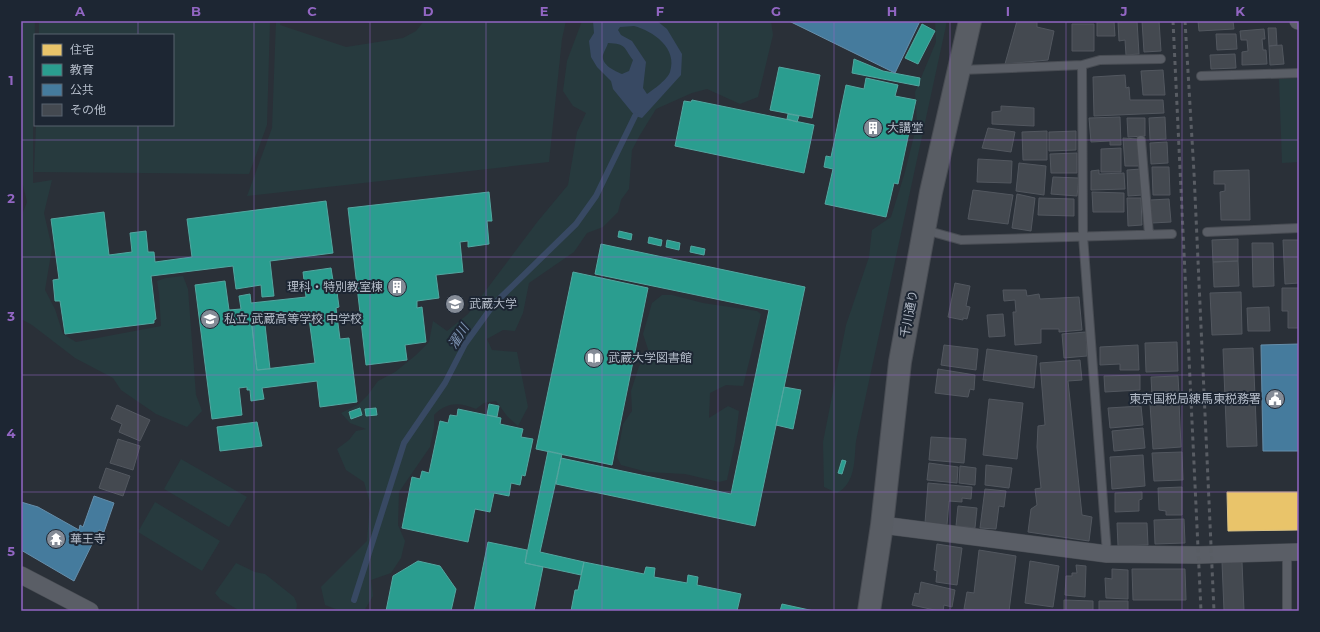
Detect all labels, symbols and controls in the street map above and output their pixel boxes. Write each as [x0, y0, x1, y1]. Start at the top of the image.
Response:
text: A [74, 3, 86, 19]
text: B [191, 3, 201, 19]
text: C [307, 3, 317, 19]
text: D [423, 3, 434, 19]
text: E [540, 3, 549, 19]
text: F [656, 3, 664, 19]
text: G [771, 3, 781, 19]
text: H [887, 3, 897, 19]
text: I [1006, 3, 1010, 19]
text: J [1119, 3, 1128, 19]
text: K [1235, 3, 1245, 19]
legend [34, 34, 174, 126]
text: 住宅 [70, 42, 94, 57]
text: 教育 [70, 62, 94, 77]
text: 1 [8, 72, 14, 88]
text: 公共 [70, 82, 94, 97]
text: その他 [70, 102, 106, 117]
building icon: 大講堂 [862, 117, 884, 139]
place label: 大講堂 [887, 120, 923, 135]
text: 2 [7, 190, 15, 206]
building icon: 理科・特別教室棟 [386, 276, 408, 298]
place label: 理科・特別教室棟 [287, 279, 383, 294]
street label: 千川通り [897, 289, 920, 339]
school or university icon: 武蔵大学 [444, 293, 466, 315]
place label: 武蔵大学 [469, 296, 517, 311]
text: 3 [6, 308, 15, 324]
school or university icon: 私立 武蔵高等学校 中学校 [199, 308, 221, 330]
place label: 私立 武蔵高等学校 中学校 [224, 311, 362, 326]
water label: 濯川 [444, 319, 473, 351]
library icon: 武蔵大学図書館 [583, 347, 605, 369]
place label: 武蔵大学図書館 [608, 350, 692, 365]
public building icon: 東京国税局練馬東税務署 [1264, 388, 1286, 410]
place label: 東京国税局練馬東税務署 [1129, 391, 1261, 406]
text: 4 [7, 425, 16, 441]
temple icon: 華王寺 [45, 528, 67, 550]
place label: 華王寺 [70, 531, 106, 546]
text: 5 [7, 543, 15, 559]

